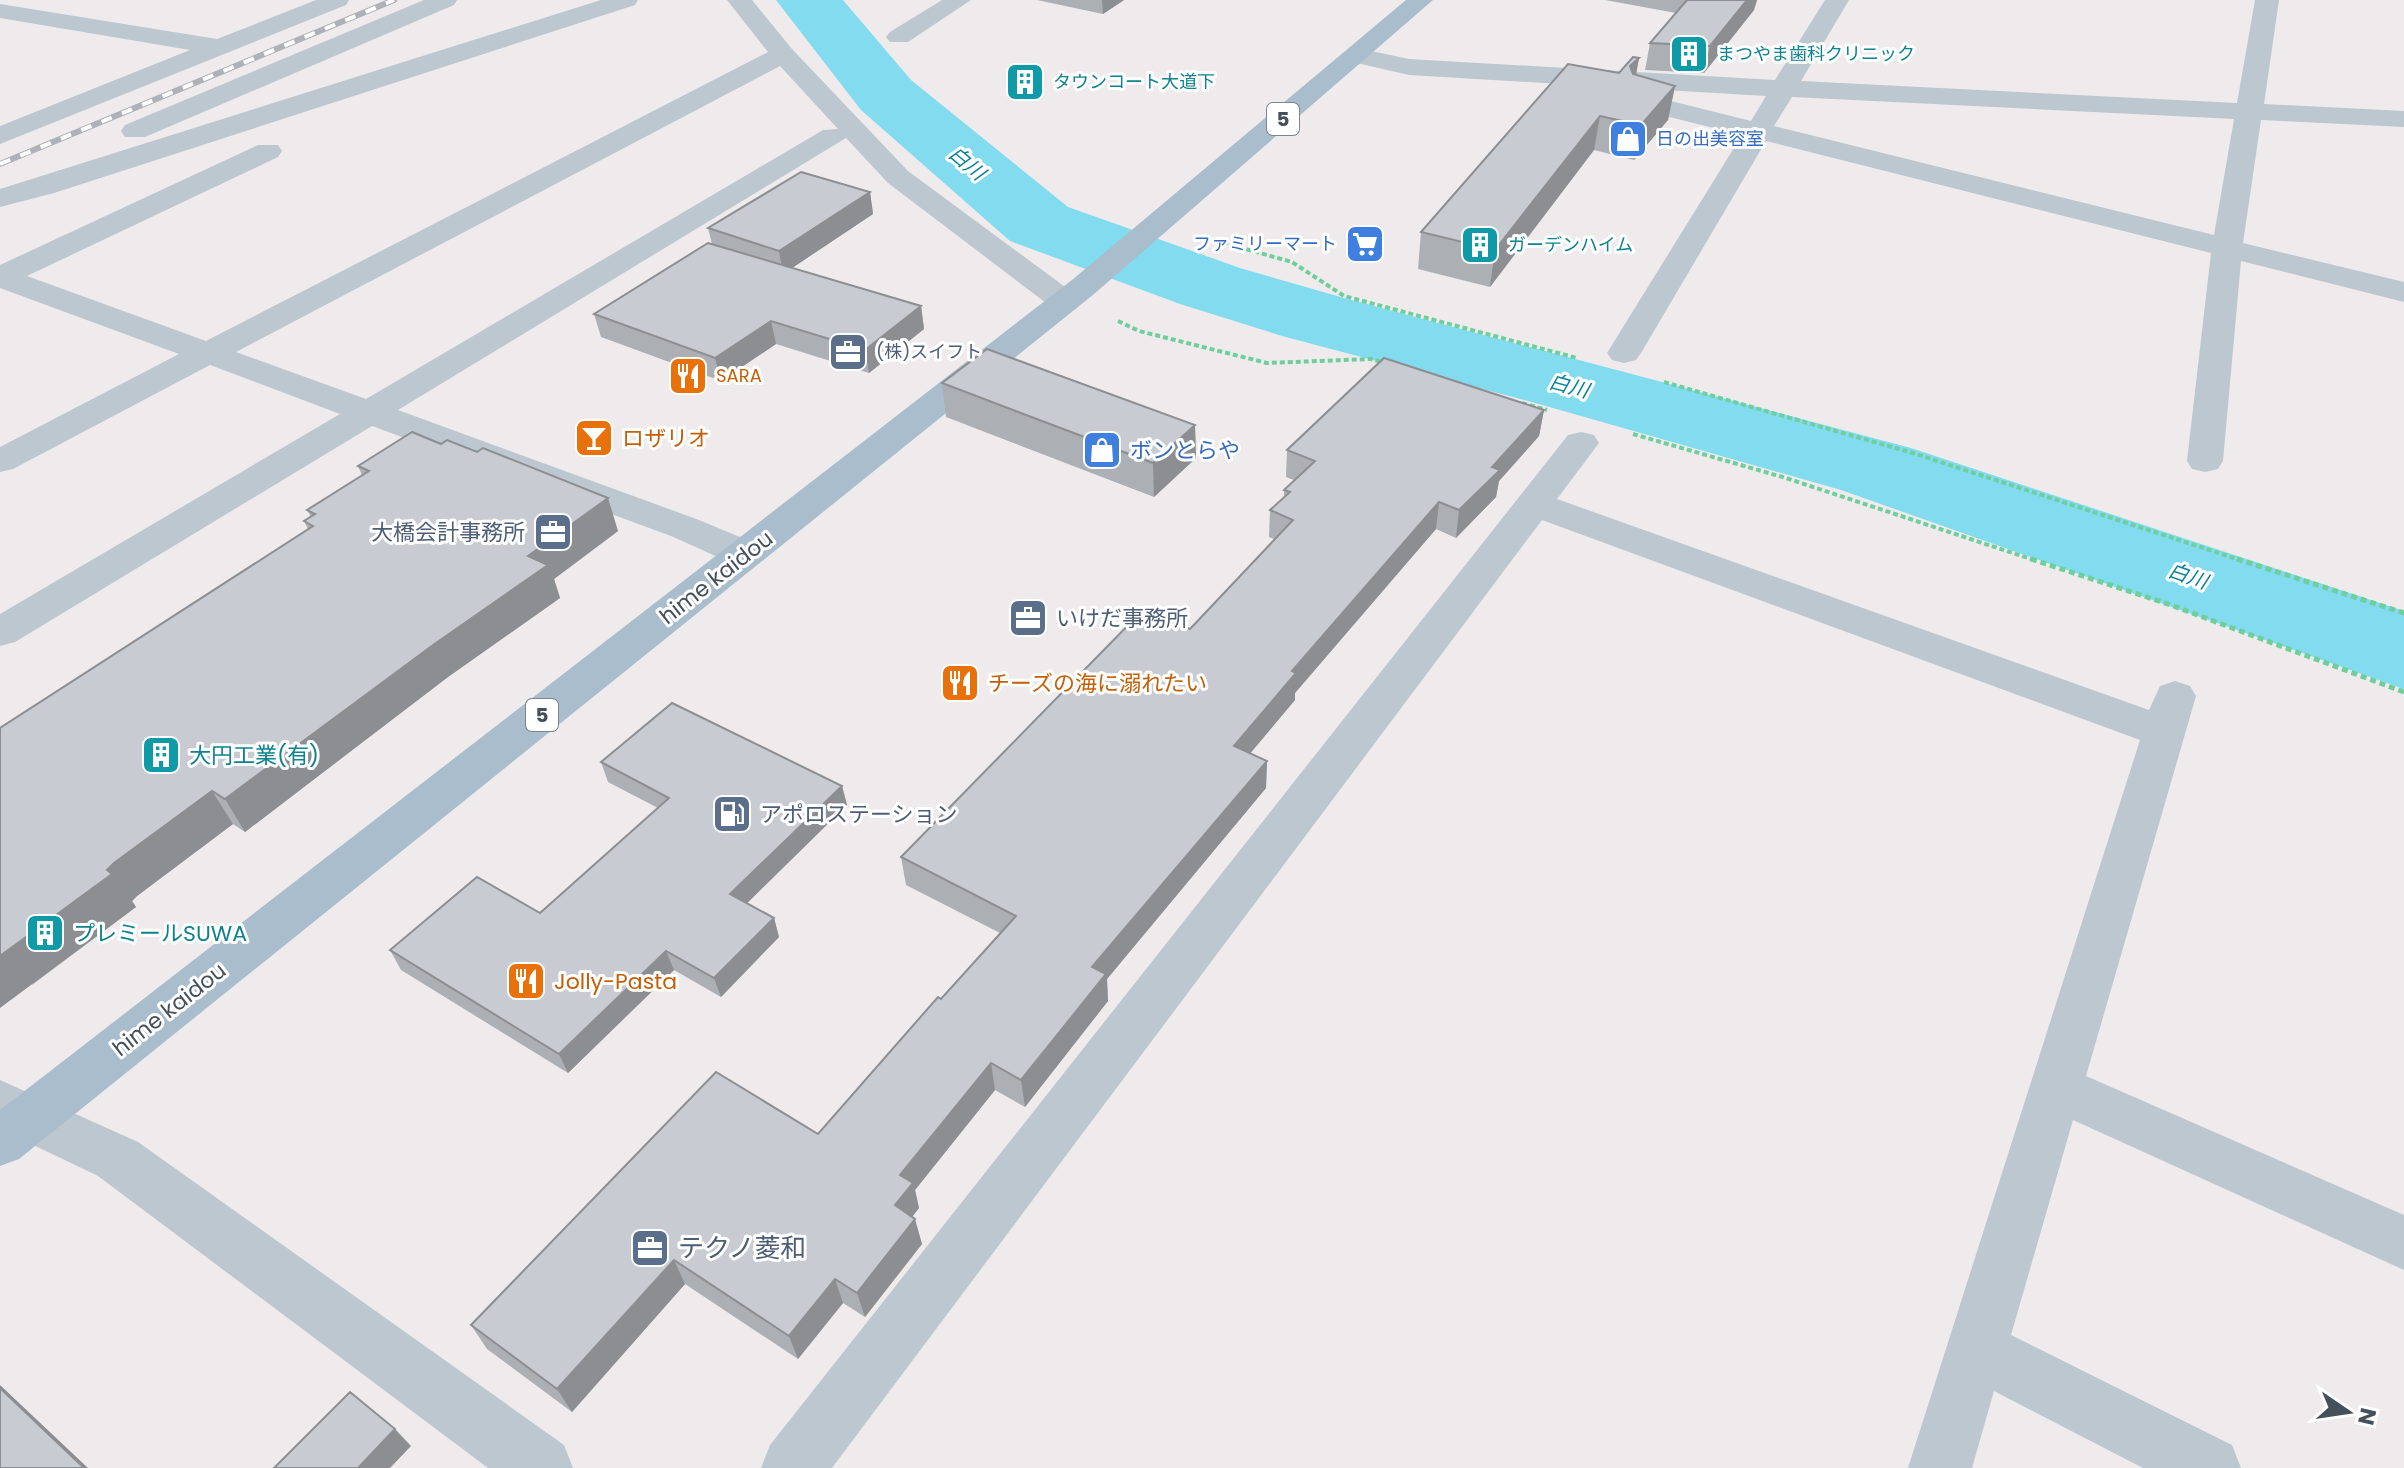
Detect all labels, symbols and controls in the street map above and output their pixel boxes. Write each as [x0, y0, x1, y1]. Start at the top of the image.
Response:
building icon: まつやま歯科クリニック [1668, 33, 1710, 75]
place label: まつやま歯科クリニック [1717, 41, 1915, 66]
building icon: タウンコート大道下 [1004, 61, 1046, 103]
place label: タウンコート大道下 [1053, 69, 1215, 94]
road number: 5 [1267, 103, 1299, 135]
shop icon: 日の出美容室 [1607, 118, 1649, 160]
place label: 日の出美容室 [1656, 126, 1764, 151]
water label: 白川 [943, 139, 993, 188]
supermarket icon: ファミリーマート [1344, 223, 1386, 265]
building icon: ガーデンハイム [1459, 224, 1501, 266]
place label: ファミリーマート [1193, 231, 1337, 256]
place label: ガーデンハイム [1508, 232, 1633, 257]
office icon: (株)スイフト [827, 331, 869, 373]
place label: (株)スイフト [876, 339, 982, 364]
restaurant icon: SARA [667, 355, 709, 397]
place label: SARA [716, 363, 762, 388]
water label: 白川 [1546, 367, 1594, 405]
bar icon: ロザリオ [573, 417, 615, 459]
place label: ロザリオ [622, 423, 710, 454]
shop icon: ボンとらや [1081, 429, 1123, 471]
place label: ボンとらや [1130, 435, 1240, 466]
office icon: 大橋会計事務所 [532, 511, 574, 553]
place label: 大橋会計事務所 [371, 517, 525, 548]
street label: hime kaidou [653, 523, 780, 632]
water label: 白川 [2165, 556, 2213, 596]
office icon: いけだ事務所 [1007, 597, 1049, 639]
place label: いけだ事務所 [1056, 603, 1188, 634]
restaurant icon: チーズの海に溺れたい [939, 662, 981, 704]
place label: チーズの海に溺れたい [988, 668, 1207, 699]
road number: 5 [526, 699, 558, 731]
building icon: 大円工業(有) [140, 734, 182, 776]
place label: 大円工業(有) [189, 740, 319, 771]
fuel station icon: アポロステーション [711, 793, 753, 835]
place label: アポロステーション [760, 799, 958, 830]
building icon: プレミールSUWA [24, 912, 66, 954]
place label: プレミールSUWA [73, 918, 247, 949]
street label: hime kaidou [106, 955, 233, 1064]
restaurant icon: Jolly-Pasta [505, 960, 547, 1002]
place label: Jolly-Pasta [554, 966, 677, 997]
office icon: テクノ菱和 [629, 1227, 671, 1269]
place label: テクノ菱和 [678, 1230, 806, 1266]
north arrow [2308, 1372, 2388, 1452]
text: N [2350, 1405, 2384, 1428]

